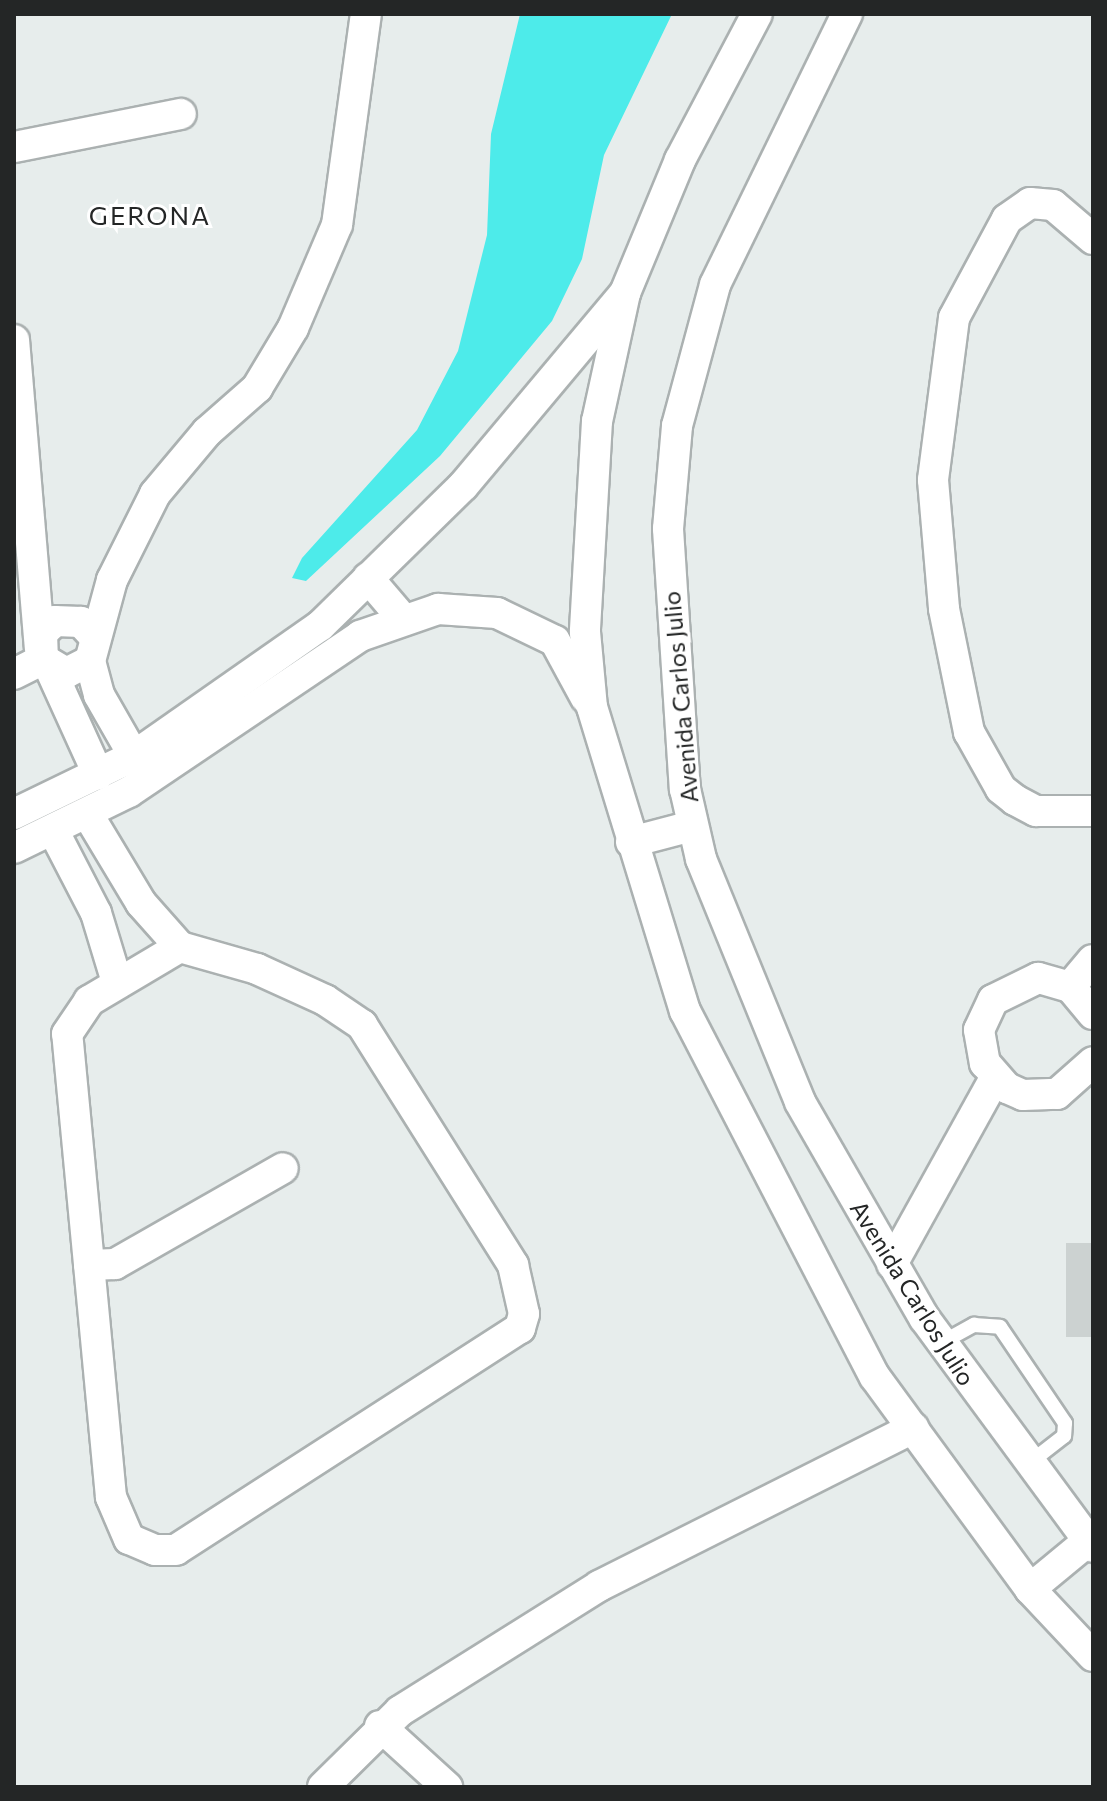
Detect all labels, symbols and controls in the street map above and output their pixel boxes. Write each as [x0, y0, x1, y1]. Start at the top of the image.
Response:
district label: GERONA [89, 199, 211, 231]
street label: Avenida Carlos Julio [656, 590, 704, 804]
street label: Avenida Carlos Julio [845, 1195, 981, 1391]

